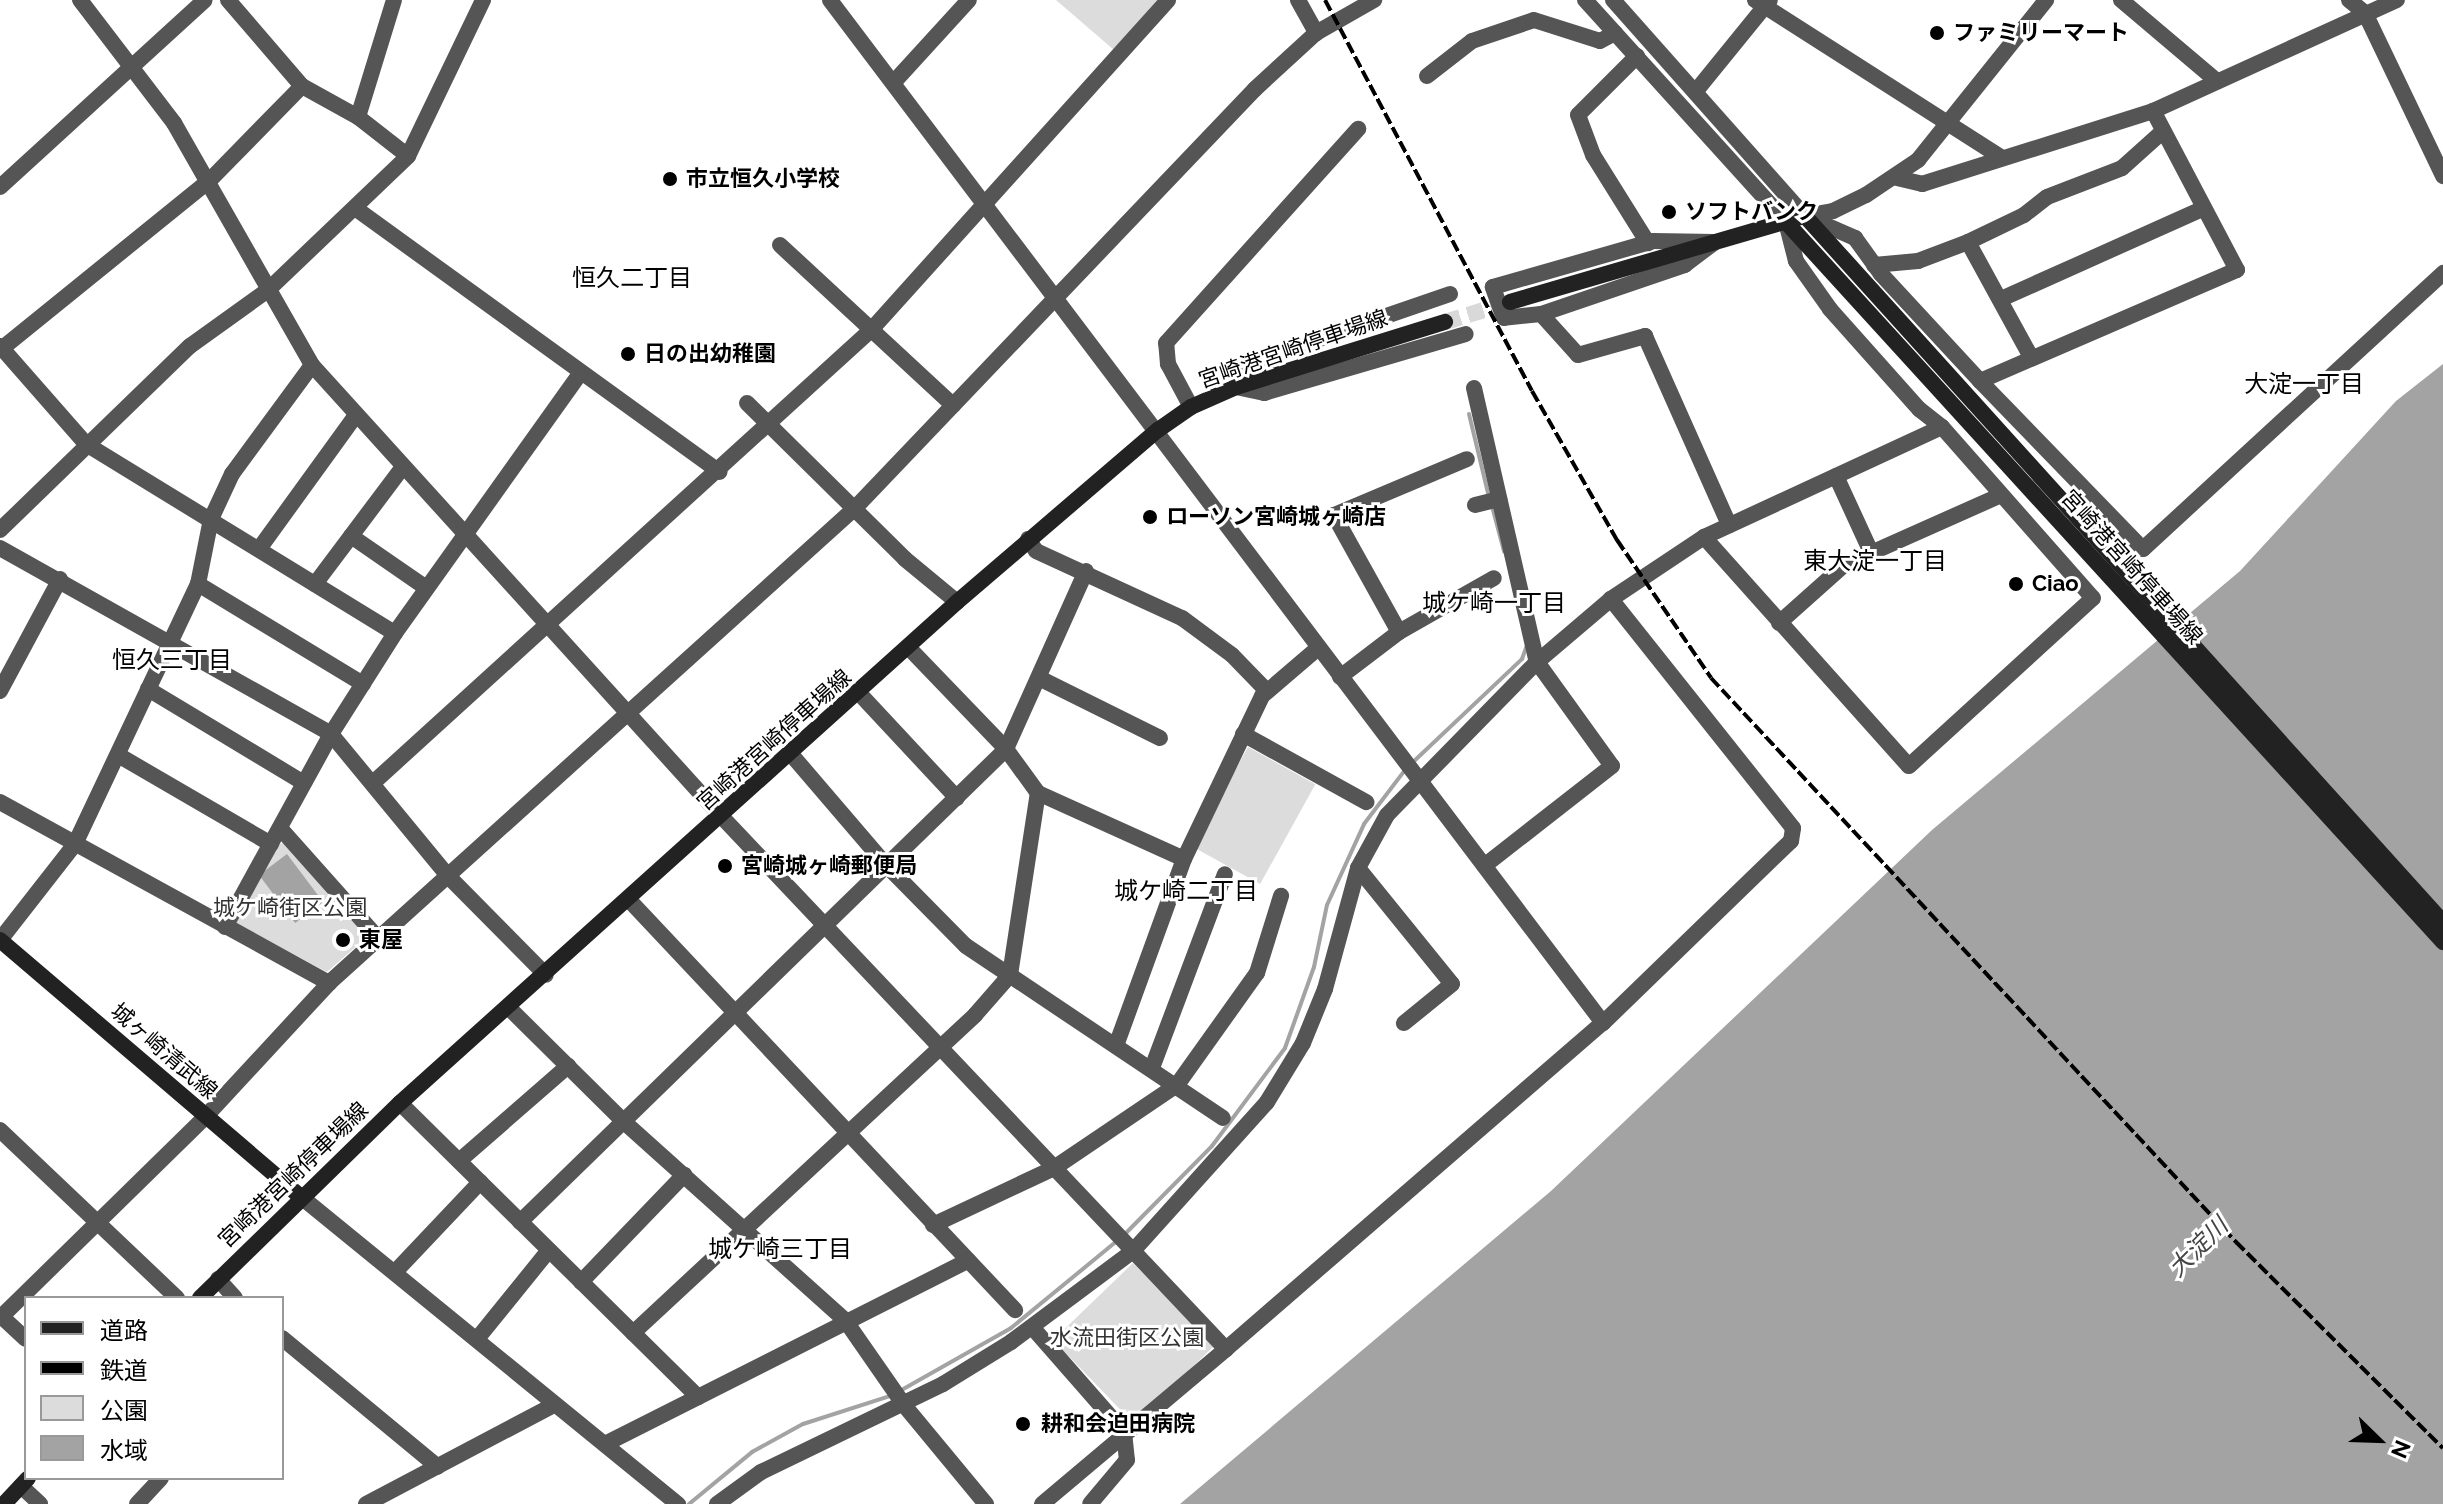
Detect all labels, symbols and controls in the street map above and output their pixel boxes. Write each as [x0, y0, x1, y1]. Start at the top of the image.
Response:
place label: ファミリーマート [1953, 20, 2129, 46]
marker: ファミリーマート [1928, 24, 1946, 42]
place label: 市立恒久小学校 [686, 166, 840, 192]
marker: 市立恒久小学校 [661, 170, 679, 188]
place label: ソフトバンク [1685, 199, 1817, 225]
marker: ソフトバンク [1660, 203, 1678, 221]
district label: 恒久二丁目 [572, 264, 692, 292]
street label: 宮崎港宮崎停車場線 [1195, 304, 1391, 394]
place label: 日の出幼稚園 [644, 341, 776, 367]
marker: 日の出幼稚園 [619, 345, 637, 363]
district label: 大淀一丁目 [2244, 370, 2364, 398]
street label: 宮崎港宮崎停車場線 [2056, 485, 2208, 649]
place label: ローソン宮崎城ヶ崎店 [1166, 504, 1386, 530]
marker: ローソン宮崎城ヶ崎店 [1141, 508, 1159, 526]
district label: 東大淀一丁目 [1803, 547, 1947, 575]
place label: Ciao [2032, 571, 2079, 597]
marker: Ciao [2007, 575, 2025, 593]
district label: 城ケ崎一丁目 [1422, 589, 1566, 617]
district label: 恒久三丁目 [112, 646, 232, 674]
street label: 宮崎港宮崎停車場線 [692, 664, 856, 816]
place label: 宮崎城ヶ崎郵便局 [741, 853, 917, 879]
marker: 宮崎城ヶ崎郵便局 [716, 857, 734, 875]
district label: 城ケ崎二丁目 [1114, 877, 1258, 905]
park label: 城ケ崎街区公園 [213, 895, 367, 921]
place label: 東屋 [359, 927, 403, 953]
marker: 東屋 [334, 931, 352, 949]
street label: 城ヶ崎清武線 [106, 998, 222, 1104]
street label: 宮崎港宮崎停車場線 [213, 1097, 373, 1253]
water label: 大淀川 [2162, 1211, 2234, 1283]
district label: 城ケ崎三丁目 [708, 1235, 852, 1263]
legend [24, 1296, 284, 1480]
text: 道路 [100, 1316, 148, 1345]
park label: 水流田街区公園 [1050, 1325, 1204, 1351]
text: 鉄道 [100, 1356, 148, 1385]
text: 公園 [100, 1396, 148, 1425]
north arrow [2339, 1400, 2419, 1480]
place label: 耕和会迫田病院 [1041, 1411, 1195, 1437]
marker: 耕和会迫田病院 [1012, 1413, 1034, 1435]
text: 水域 [100, 1436, 148, 1465]
text: N [2386, 1437, 2416, 1462]

